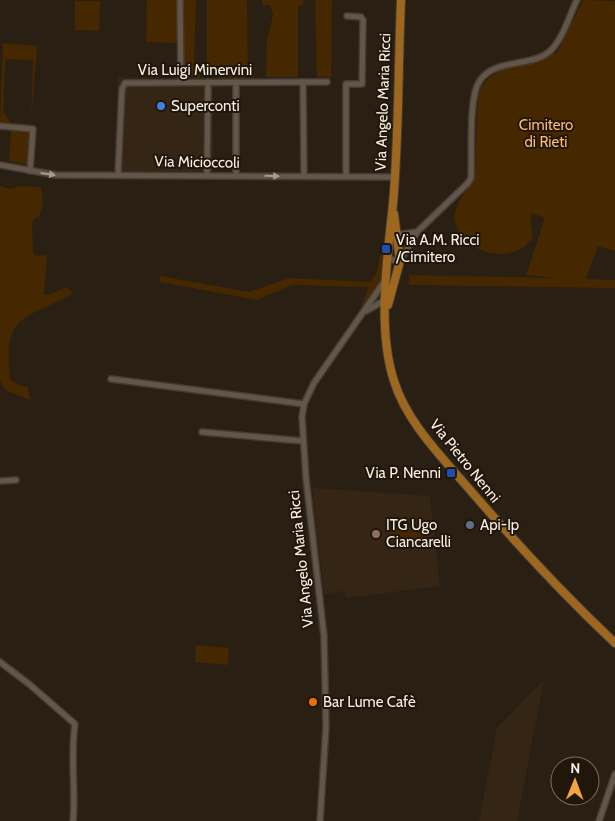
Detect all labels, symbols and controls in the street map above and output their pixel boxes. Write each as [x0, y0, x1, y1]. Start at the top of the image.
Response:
street label: Via Angelo Maria Ricci [372, 33, 394, 171]
street label: Via Luigi Minervini [138, 61, 252, 79]
place label: Superconti [171, 97, 240, 115]
marker: Superconti [155, 100, 167, 112]
park label: Cimitero di Rieti [519, 116, 573, 151]
street label: Via Micioccoli [154, 152, 240, 172]
one-way arrow [40, 170, 56, 178]
one-way arrow [264, 172, 280, 180]
place label: Via A.M. Ricci /Cimitero [395, 231, 479, 266]
marker: Via A.M. Ricci /Cimitero [380, 243, 392, 255]
street label: Via Pietro Nenni [426, 416, 504, 506]
place label: Via P. Nenni [366, 464, 441, 482]
marker: Via P. Nenni [445, 467, 457, 479]
street label: Via Angelo Maria Ricci [285, 489, 317, 629]
place label: ITG Ugo Ciancarelli [386, 516, 451, 551]
place label: Api-Ip [480, 516, 519, 534]
marker: Api-Ip [464, 519, 476, 531]
marker: ITG Ugo Ciancarelli [370, 528, 382, 540]
place label: Bar Lume Cafè [323, 693, 416, 711]
marker: Bar Lume Cafè [307, 696, 319, 708]
north arrow [550, 756, 600, 806]
text: N [570, 759, 580, 777]

